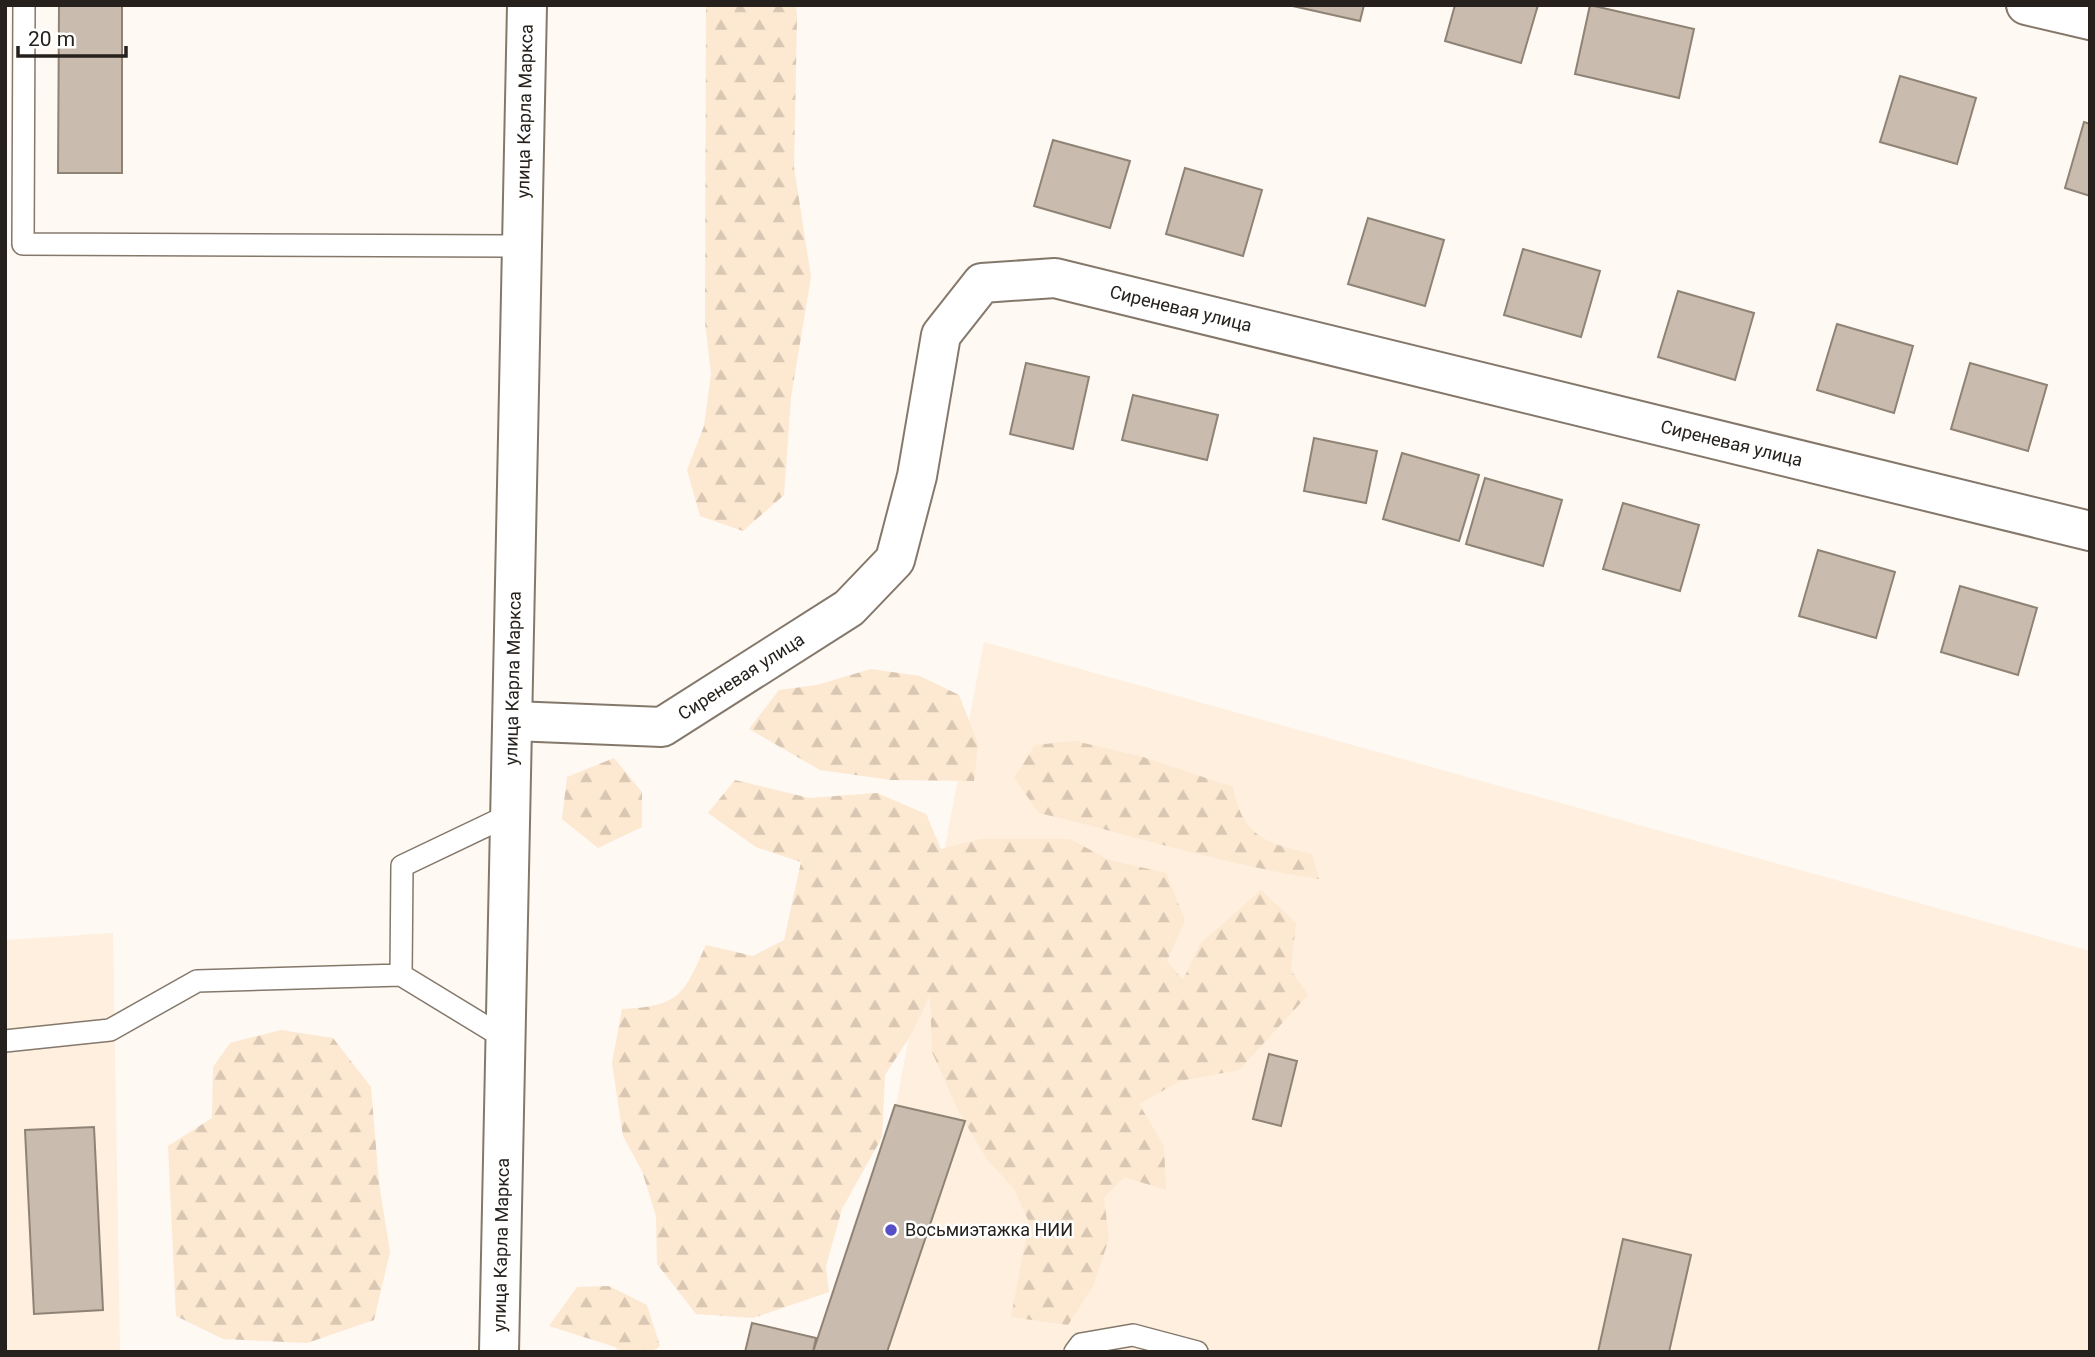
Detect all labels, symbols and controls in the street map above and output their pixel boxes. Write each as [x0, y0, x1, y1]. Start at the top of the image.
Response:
scale bar [18, 14, 126, 58]
street label: улица Карла Маркса [512, 24, 537, 199]
text: 20 m [28, 27, 75, 51]
street label: Сиреневая улица [1108, 281, 1254, 336]
street label: Сиреневая улица [1658, 415, 1805, 470]
street label: улица Карла Маркса [500, 591, 525, 766]
street label: Сиреневая улица [674, 628, 808, 724]
street label: улица Карла Маркса [488, 1158, 513, 1332]
place label: Восьмиэтажка НИИ [905, 1219, 1073, 1240]
marker: Восьмиэтажка НИИ [883, 1222, 899, 1238]

